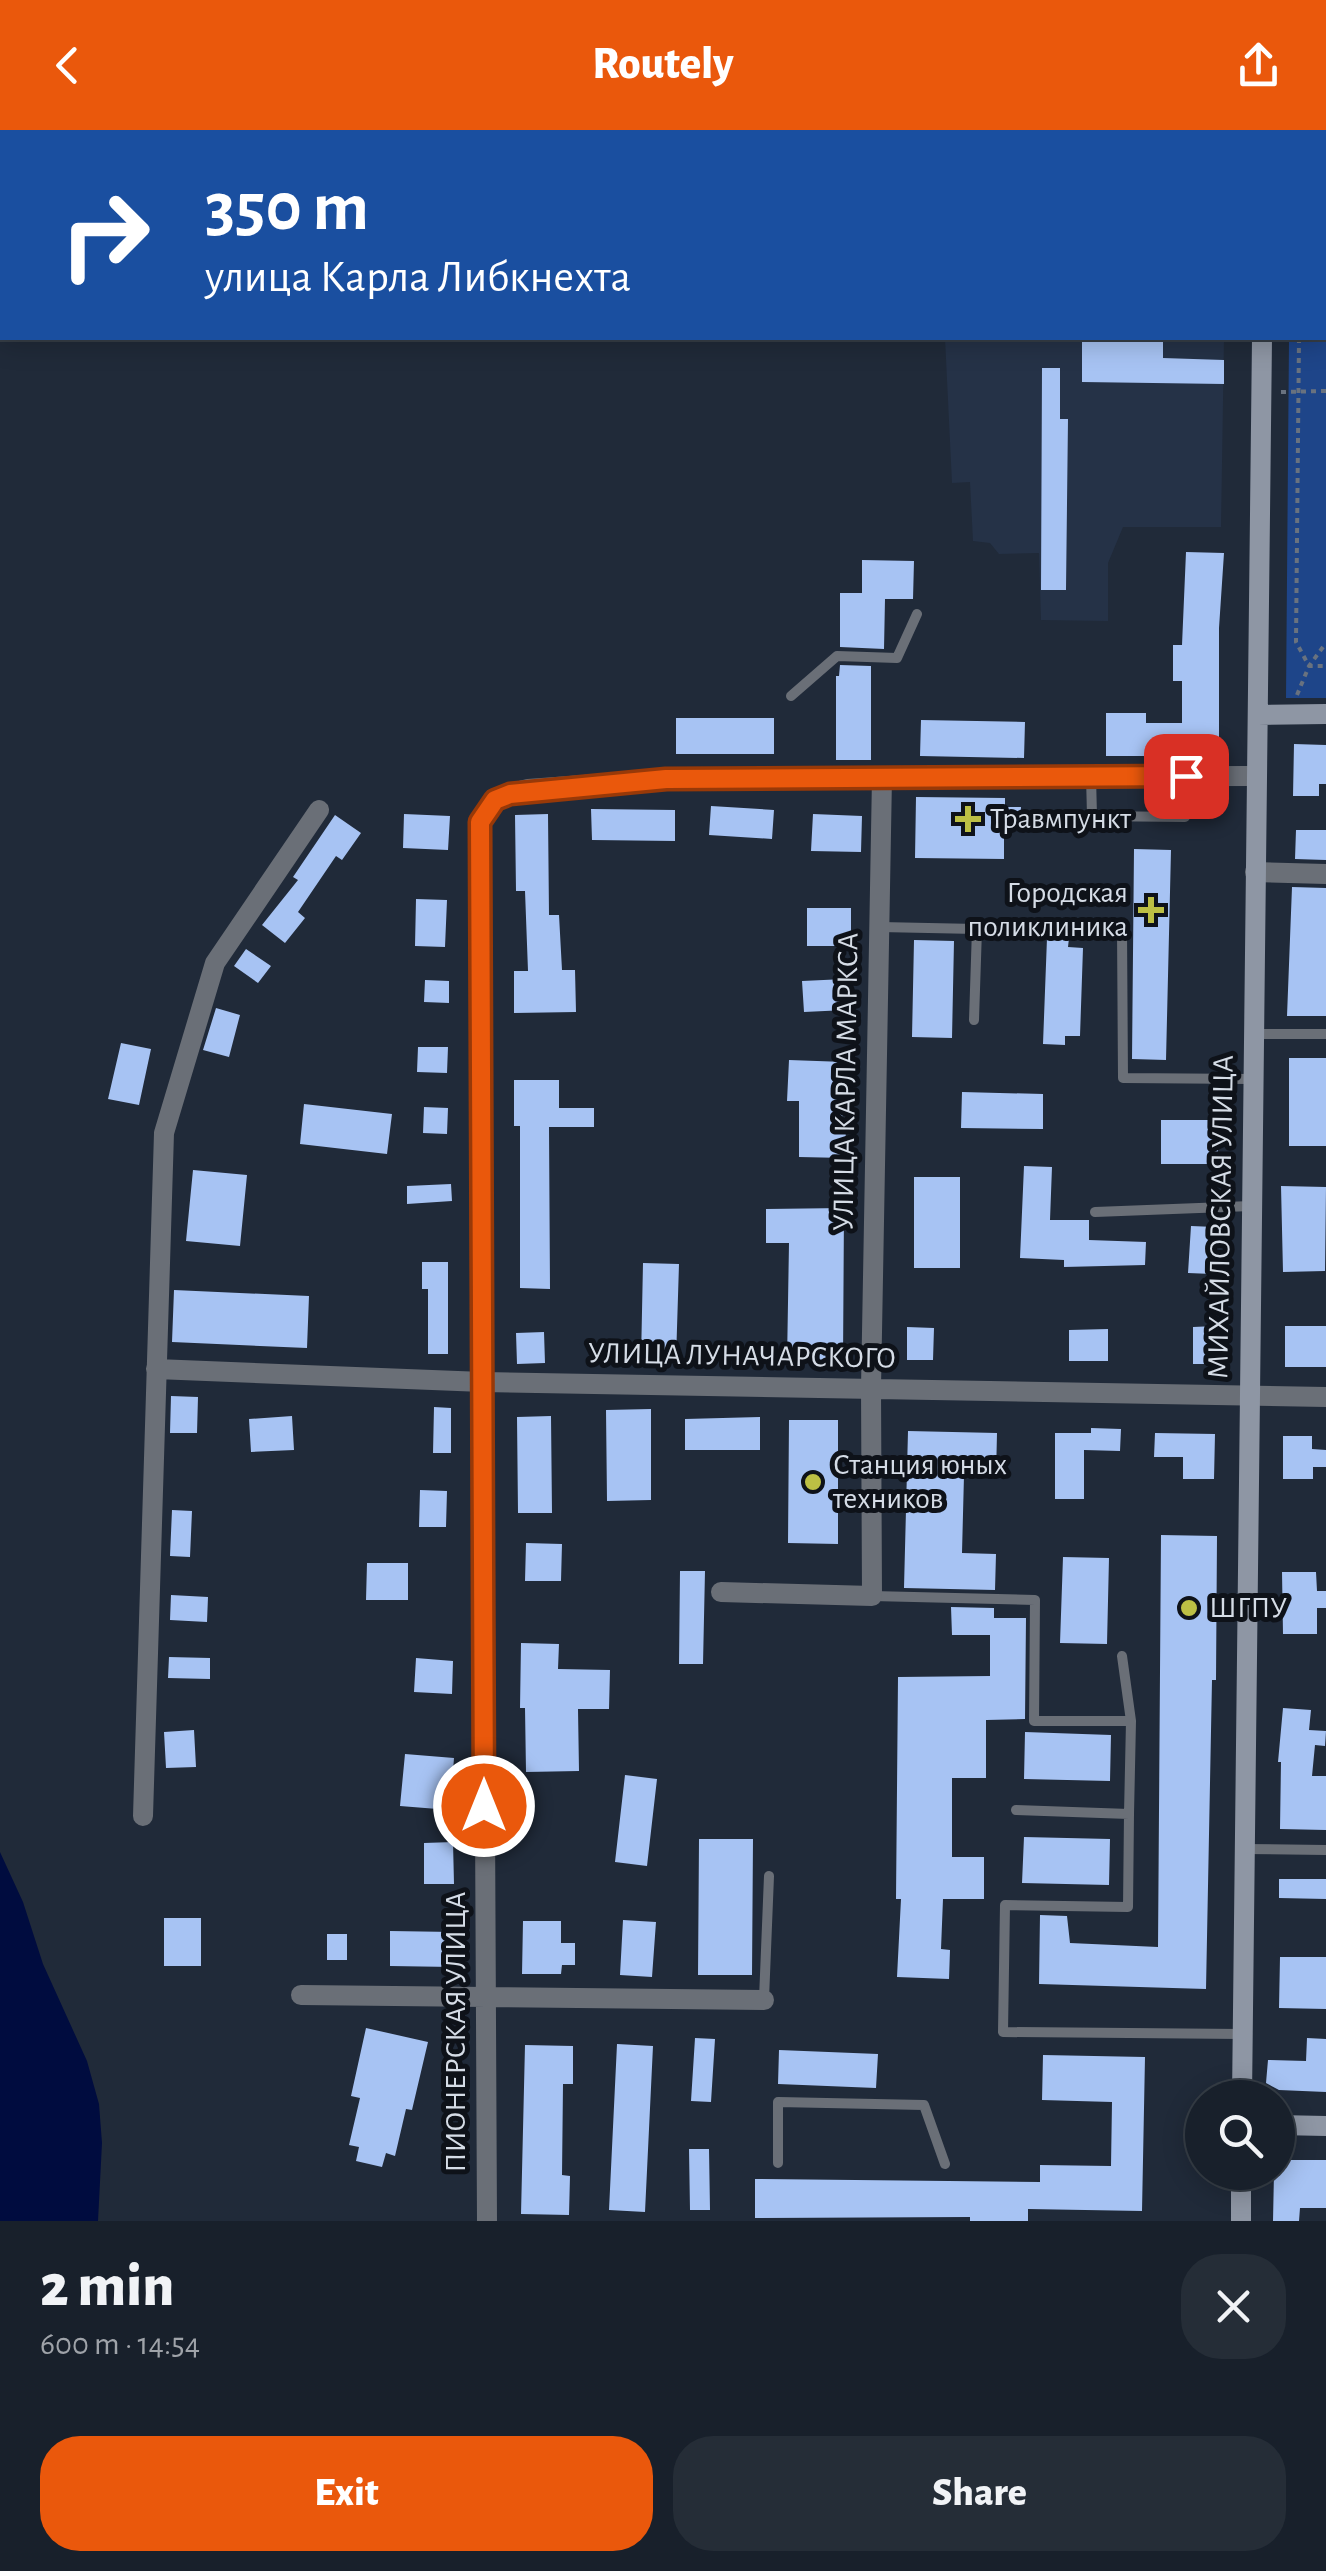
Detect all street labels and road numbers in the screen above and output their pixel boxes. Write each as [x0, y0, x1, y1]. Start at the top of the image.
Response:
street label: УЛИЦА КАРЛА МАРКСА [828, 933, 864, 1231]
street label: МИХАЙЛОВСКАЯ УЛИЦА [1202, 1055, 1239, 1379]
street label: УЛИЦА ЛУНАЧАРСКОГО [588, 1338, 896, 1374]
street label: ПИОНЕРСКАЯ УЛИЦА [441, 1892, 471, 2172]

